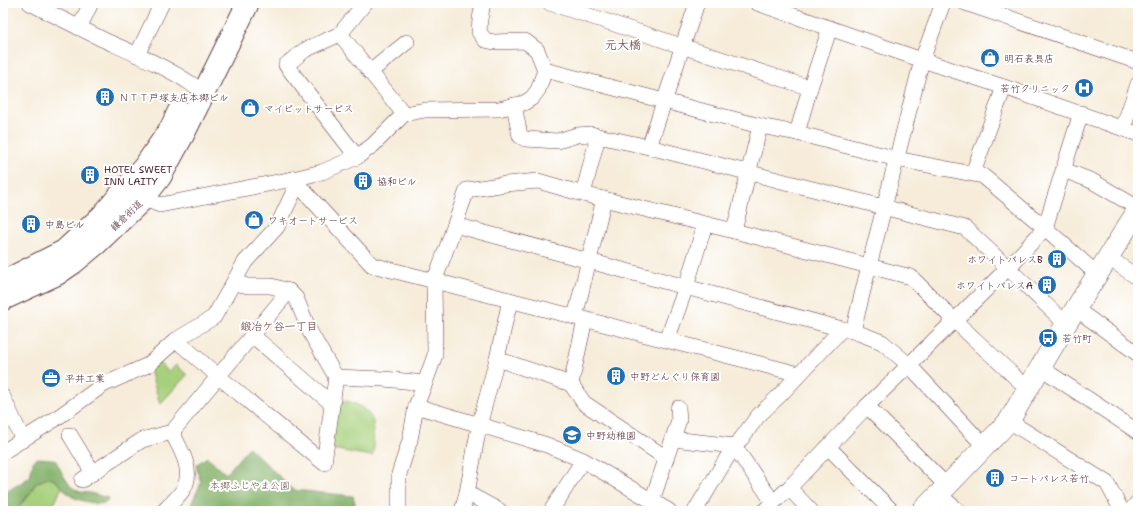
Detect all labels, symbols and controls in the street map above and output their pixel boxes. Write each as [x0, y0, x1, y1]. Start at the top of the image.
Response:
district label: 元大橋 [605, 37, 641, 53]
shop icon: 明石表具店 [979, 47, 1001, 69]
place label: 明石表具店 [1004, 52, 1054, 65]
hospital icon: 若竹クリニック [1073, 77, 1095, 99]
place label: 若竹クリニック [1000, 82, 1070, 95]
building icon: ＮＴＴ戸塚支店本郷ビル [94, 86, 116, 108]
place label: ＮＴＴ戸塚支店本郷ビル [119, 91, 229, 104]
shop icon: マイピットサービス [239, 97, 261, 119]
place label: マイピットサービス [264, 102, 354, 115]
place label: HOTEL SWEET INN LAITY [104, 163, 172, 188]
building icon: HOTEL SWEET INN LAITY [79, 164, 101, 186]
building icon: 協和ビル [352, 170, 374, 192]
place label: 協和ビル [377, 175, 417, 188]
street label: 鎌倉街道 [107, 197, 145, 234]
shop icon: ワキオートサービス [243, 209, 265, 231]
building icon: 中島ビル [20, 213, 42, 235]
place label: ワキオートサービス [268, 214, 358, 227]
place label: 中島ビル [45, 218, 85, 231]
building icon: ホワイトパレスB [1046, 248, 1068, 270]
place label: ホワイトパレスB [967, 253, 1043, 266]
building icon: ホワイトパレスA [1036, 274, 1058, 296]
place label: ホワイトパレスA [956, 279, 1033, 292]
district label: 鍛冶ケ谷一丁目 [241, 319, 318, 334]
bus stop icon: 若竹町 [1037, 327, 1059, 349]
place label: 若竹町 [1062, 332, 1092, 345]
building icon: 中野どんぐり保育園 [605, 365, 627, 387]
office icon: 平井工業 [40, 367, 62, 389]
place label: 中野どんぐり保育園 [630, 370, 720, 383]
place label: 平井工業 [65, 372, 105, 385]
school or university icon: 中野幼稚園 [561, 424, 583, 446]
place label: 中野幼稚園 [586, 429, 636, 442]
building icon: コートパレス若竹 [984, 467, 1006, 489]
place label: コートパレス若竹 [1009, 472, 1089, 485]
park label: 本郷ふじやま公園 [210, 479, 290, 492]

